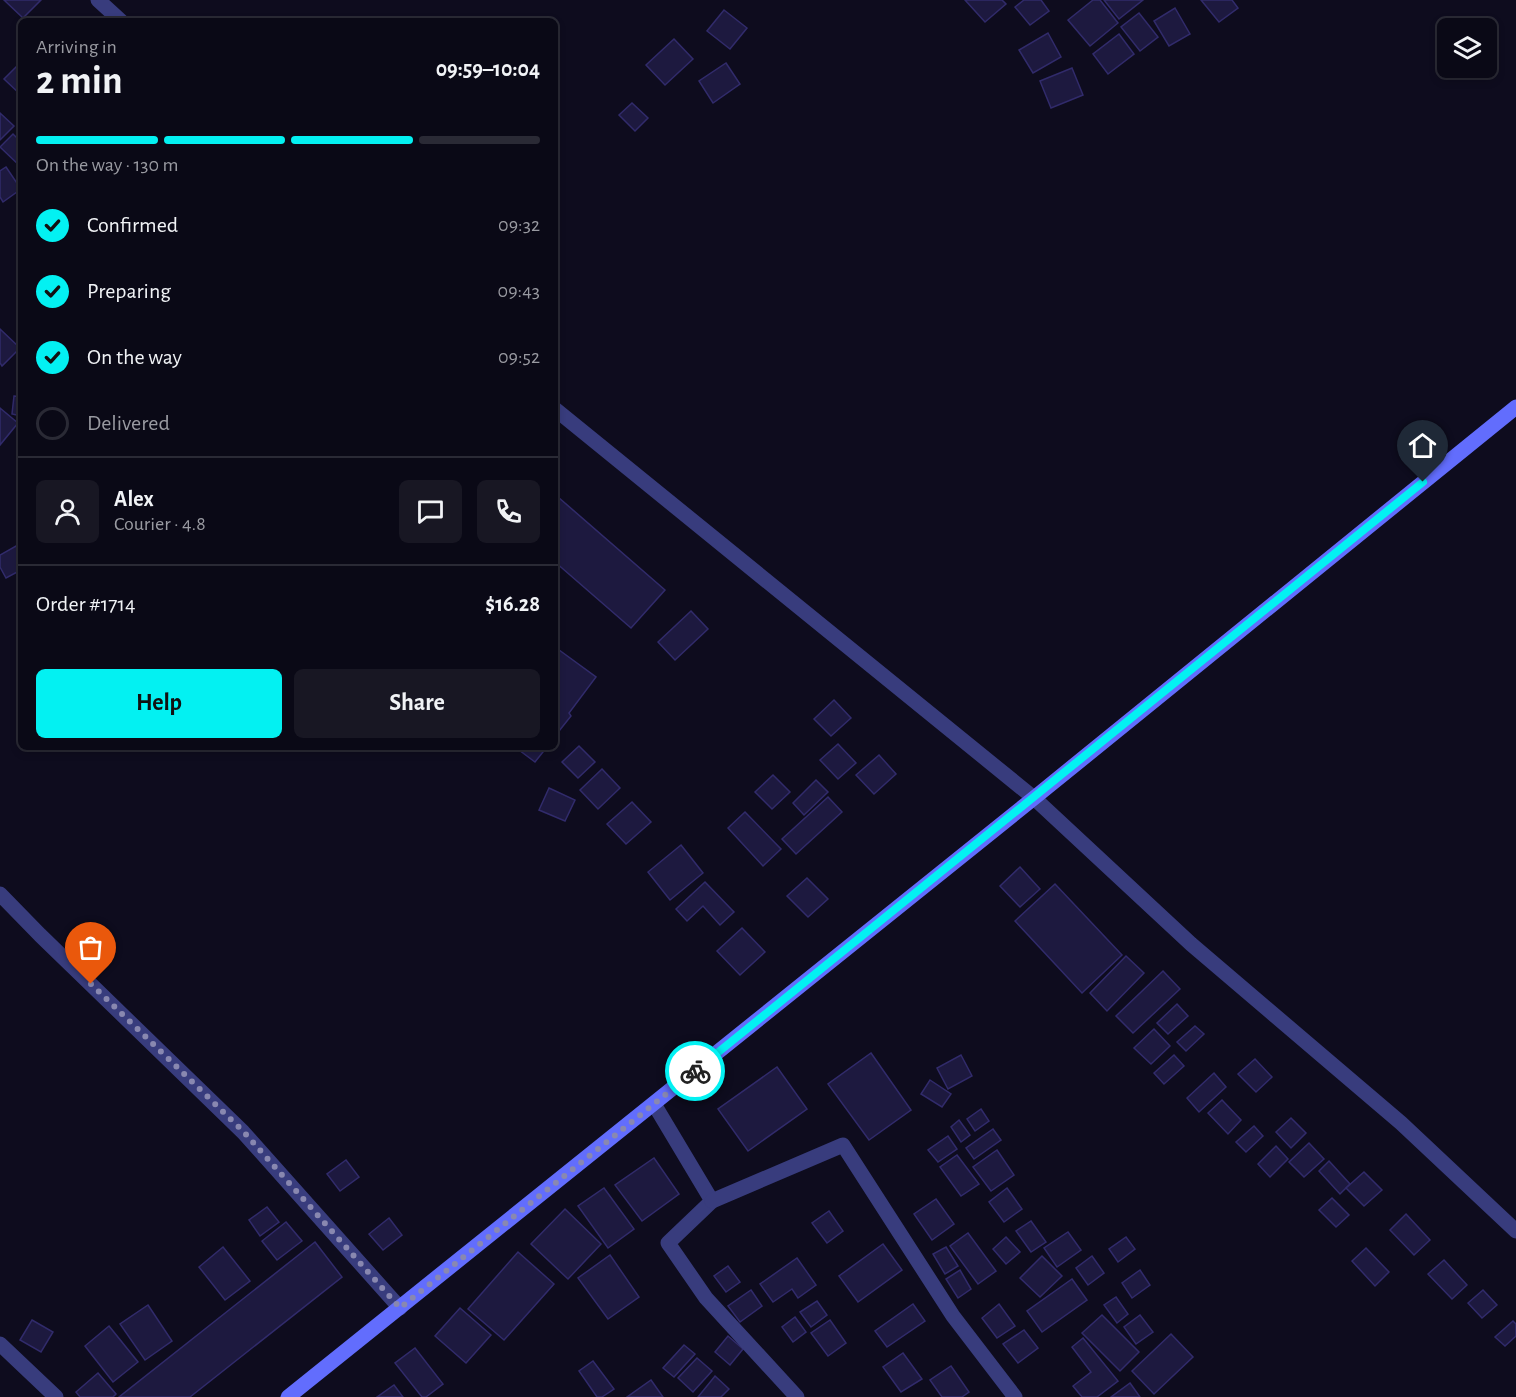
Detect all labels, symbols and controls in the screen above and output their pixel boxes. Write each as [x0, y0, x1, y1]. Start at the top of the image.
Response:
map controls [1437, 18, 1497, 78]
button: layers [1437, 18, 1497, 78]
text: Arriving in [36, 37, 117, 57]
text: 09:59–10:04 [436, 58, 540, 80]
text: 2 min [36, 62, 123, 101]
text: On the way · 130 m [36, 155, 178, 175]
icon: check [36, 209, 69, 242]
text: Confirmed [87, 214, 178, 236]
text: 09:32 [498, 215, 540, 235]
icon: check [36, 275, 69, 308]
text: Preparing [87, 280, 171, 302]
text: 09:43 [498, 281, 540, 301]
icon: check [36, 341, 69, 374]
text: On the way [87, 346, 182, 368]
text: 09:52 [498, 347, 540, 367]
text: Delivered [87, 412, 170, 434]
pin [1397, 420, 1448, 482]
icon: home [1406, 429, 1439, 462]
button: person [36, 480, 99, 543]
button: chat [399, 480, 462, 543]
button: phone [477, 480, 540, 543]
text: Alex [114, 488, 154, 510]
text: Courier · 4.8 [114, 514, 206, 534]
text: Order #1714 [36, 593, 136, 615]
text: $16.28 [485, 593, 540, 615]
button: Help [36, 669, 282, 738]
button: Share [294, 669, 540, 738]
pin [65, 922, 116, 984]
icon: bag [74, 931, 107, 964]
courier [665, 1041, 725, 1101]
icon: bike [679, 1055, 712, 1088]

